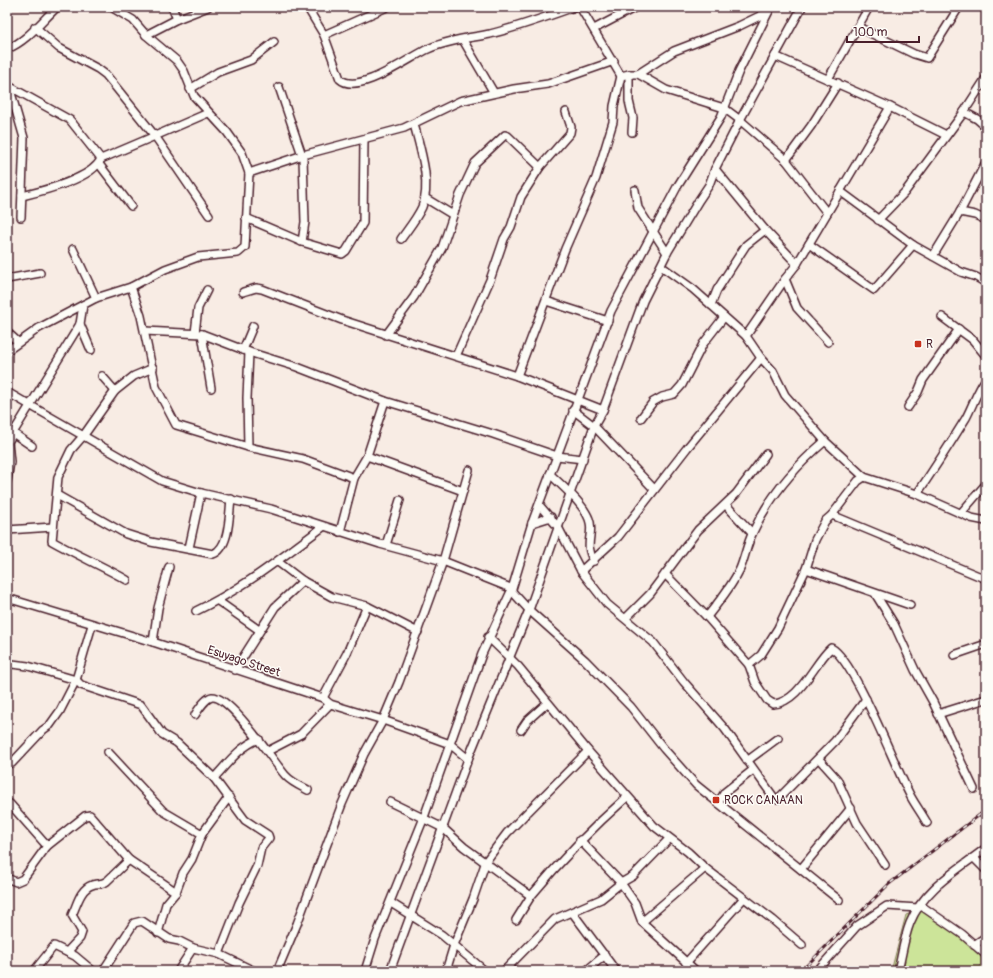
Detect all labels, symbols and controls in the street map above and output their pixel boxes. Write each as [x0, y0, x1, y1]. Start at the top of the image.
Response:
scale bar [847, 18, 919, 44]
text: 100 m [853, 25, 888, 40]
place label: R [926, 337, 933, 352]
marker: R [913, 339, 923, 349]
street label: Esuyago Street [206, 643, 282, 680]
place label: ROCK CANAAN [724, 793, 803, 808]
marker: ROCK CANAAN [711, 795, 721, 805]

